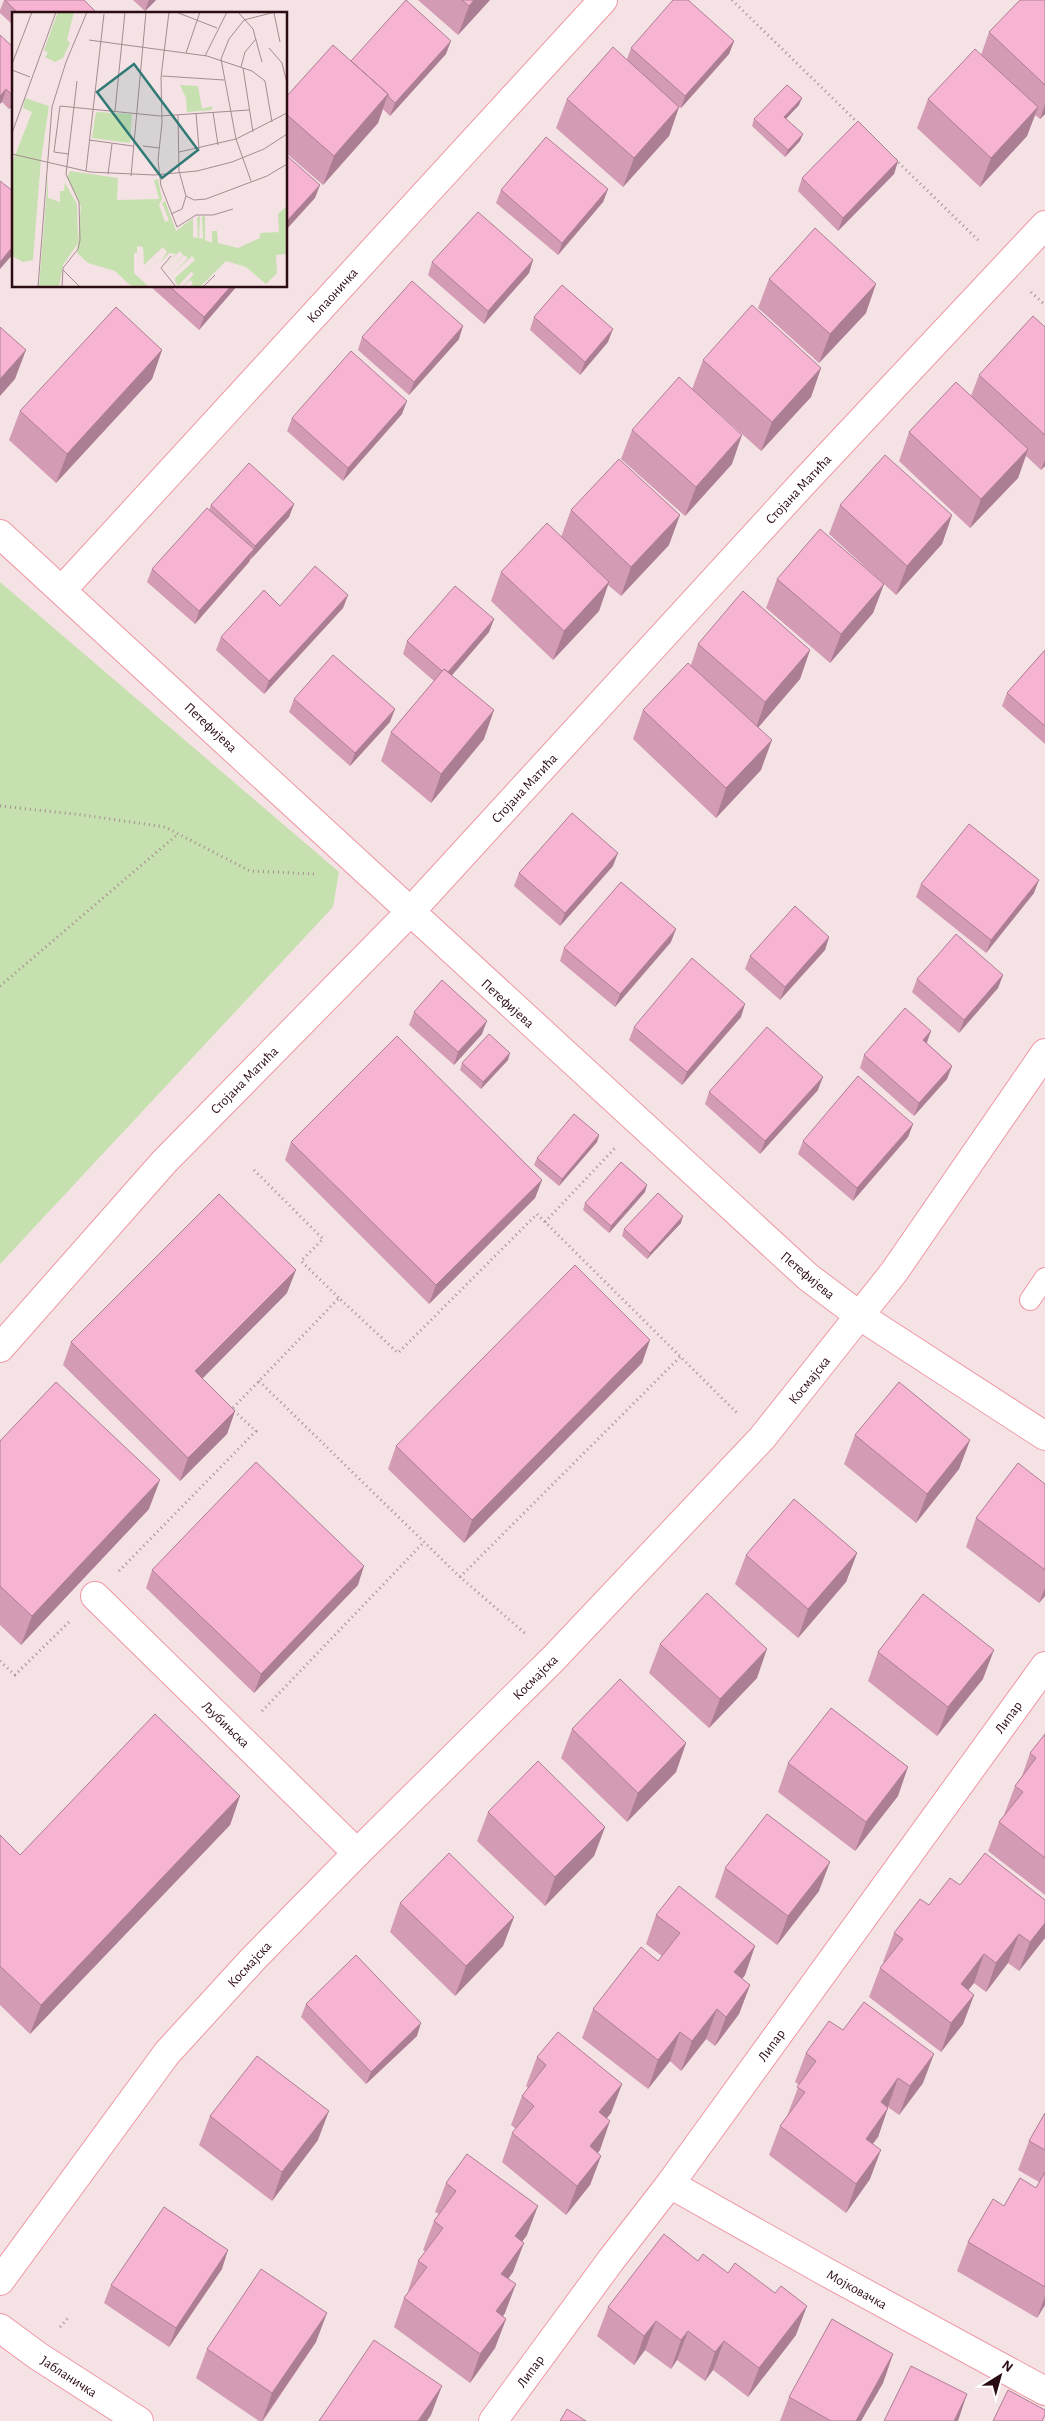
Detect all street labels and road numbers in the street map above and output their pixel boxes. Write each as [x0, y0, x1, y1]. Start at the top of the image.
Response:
street label: Копаоничка [305, 265, 361, 326]
street label: Стојана Матића [763, 452, 835, 527]
street label: Петефијева [182, 700, 240, 756]
street label: Стојана Матића [489, 751, 561, 826]
street label: Петефијева [478, 977, 537, 1031]
street label: Стојана Матића [208, 1044, 282, 1117]
street label: Петефијева [778, 1249, 837, 1303]
street label: Космајска [786, 1354, 834, 1407]
street label: Космајска [511, 1652, 561, 1703]
street label: Љубињска [199, 1699, 252, 1751]
street label: Липар [992, 1699, 1025, 1736]
street label: Космајска [225, 1939, 275, 1990]
street label: Липар [755, 2027, 788, 2064]
street label: Мојковачка [824, 2268, 889, 2312]
street label: Јабланичка [38, 2353, 100, 2401]
street label: Липар [514, 2353, 547, 2390]

